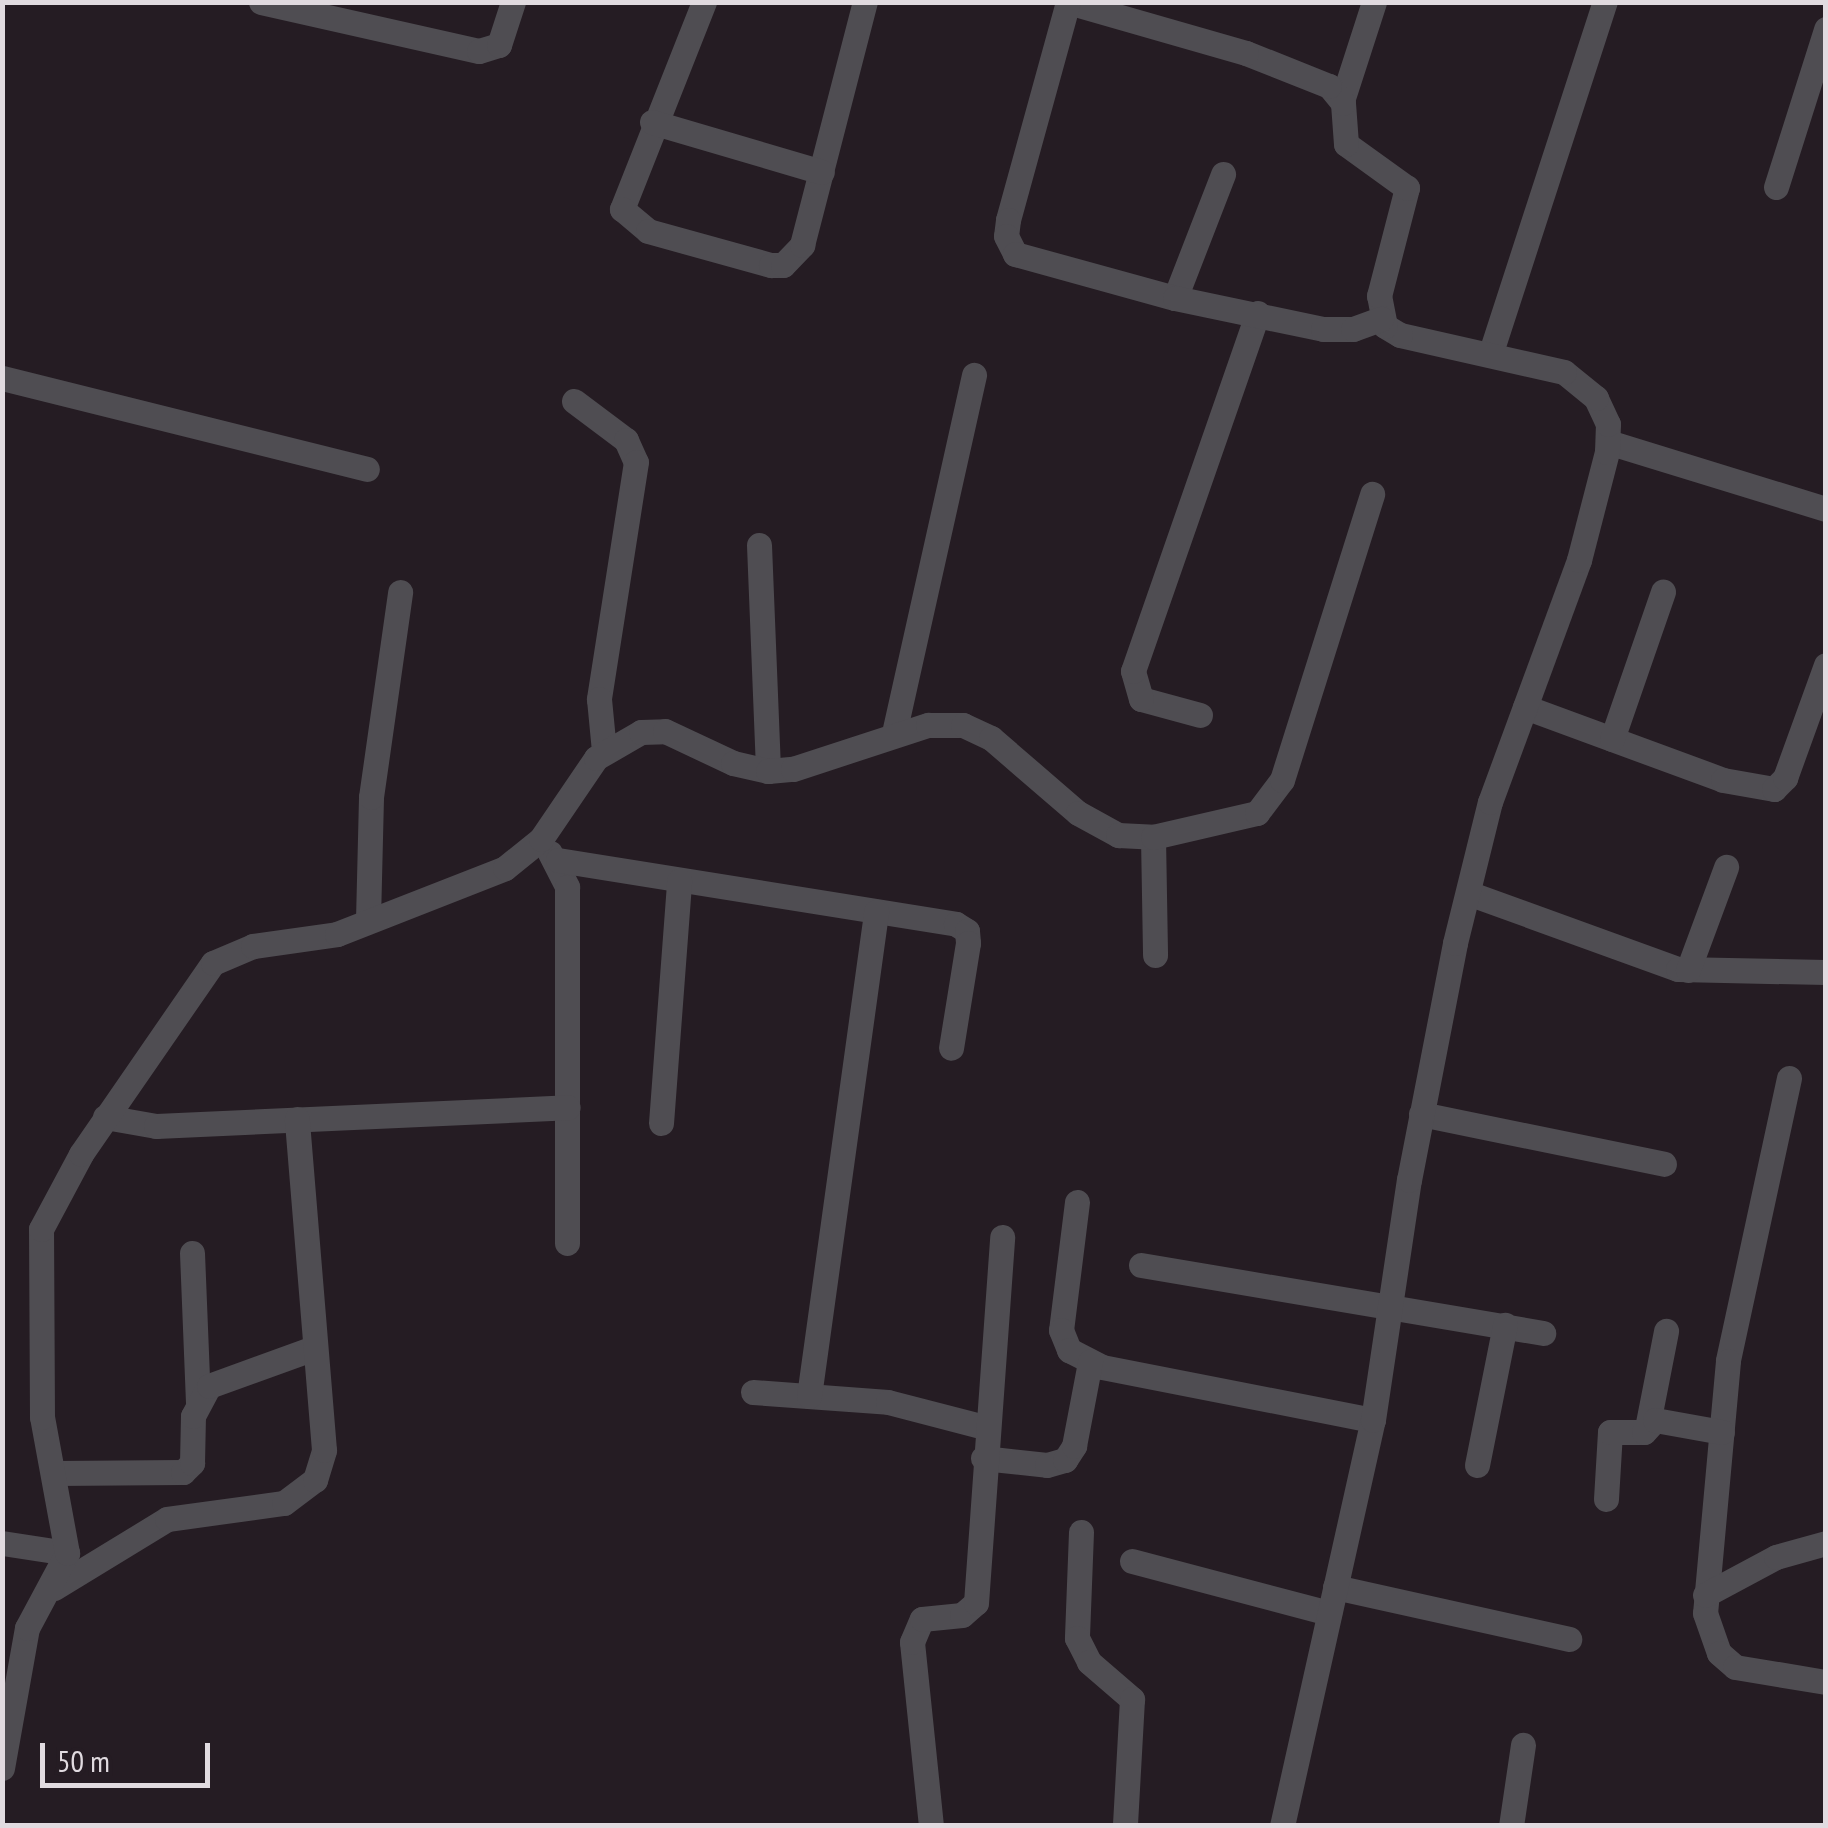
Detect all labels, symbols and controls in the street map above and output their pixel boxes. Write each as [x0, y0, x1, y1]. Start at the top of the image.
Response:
scale bar [45, 1723, 215, 1785]
text: 50 m [57, 1741, 110, 1780]

